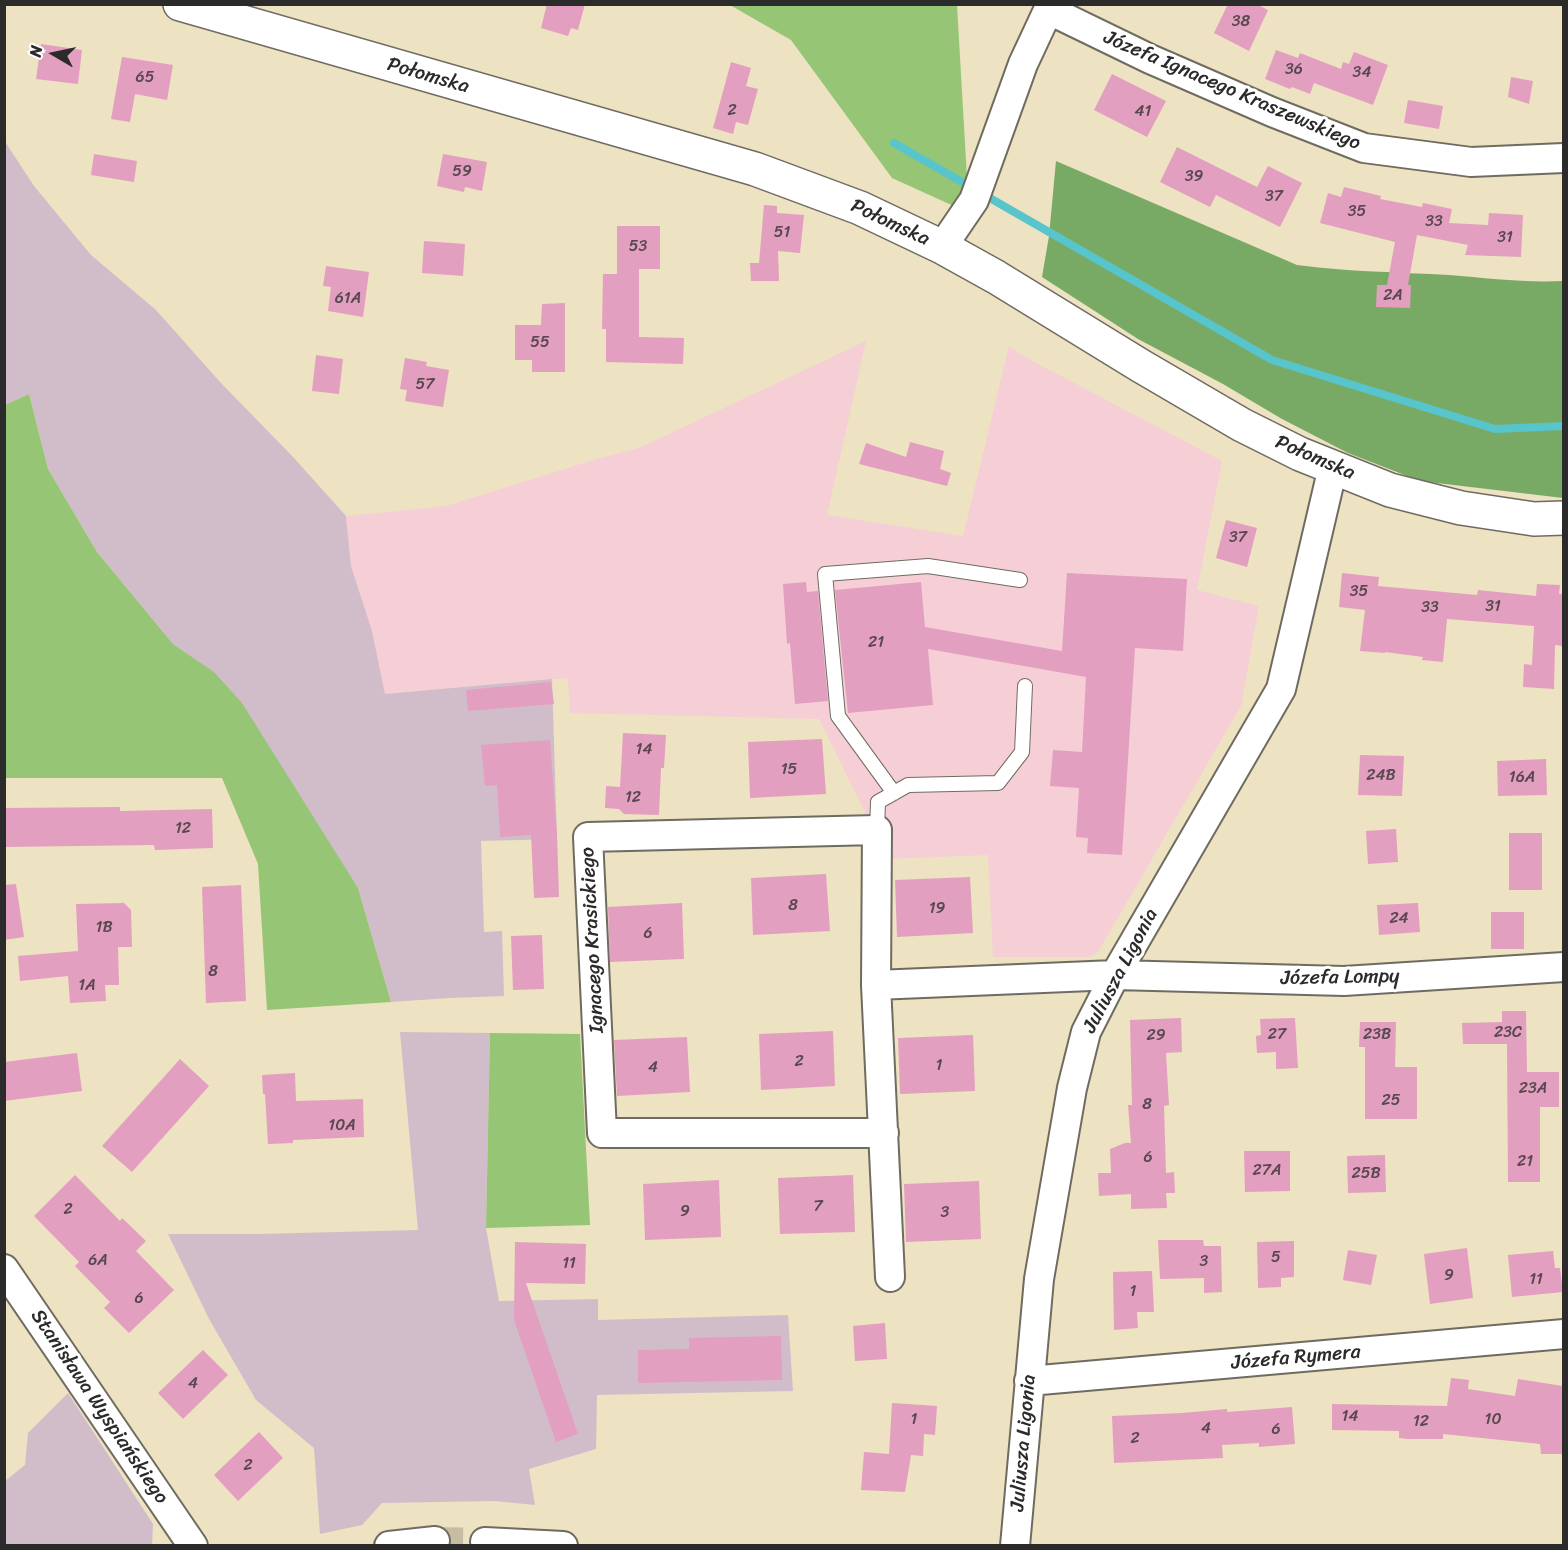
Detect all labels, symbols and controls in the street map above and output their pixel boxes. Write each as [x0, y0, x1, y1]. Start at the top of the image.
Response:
house number: 38 [1232, 12, 1250, 32]
north arrow [24, 24, 84, 84]
street label: Józefa Ignacego Kraszewskiego [1100, 26, 1364, 156]
text: N [21, 43, 51, 59]
street label: Połomska [384, 53, 472, 99]
house number: 36 [1285, 60, 1303, 80]
house number: 34 [1353, 63, 1371, 83]
house number: 65 [136, 68, 154, 88]
house number: 2 [727, 101, 737, 121]
house number: 41 [1135, 102, 1151, 122]
house number: 59 [452, 162, 472, 182]
house number: 39 [1185, 167, 1203, 187]
house number: 37 [1265, 187, 1283, 207]
street label: Połomska [847, 194, 933, 252]
house number: 35 [1348, 202, 1366, 222]
house number: 33 [1425, 212, 1443, 232]
house number: 51 [774, 223, 790, 243]
house number: 31 [1497, 228, 1513, 248]
house number: 53 [629, 237, 647, 257]
house number: 2A [1383, 286, 1403, 306]
house number: 61A [335, 289, 361, 309]
house number: 55 [530, 333, 550, 353]
house number: 57 [416, 375, 434, 395]
street label: Połomska [1272, 431, 1358, 485]
house number: 37 [1229, 528, 1247, 548]
house number: 35 [1350, 582, 1368, 602]
house number: 31 [1485, 597, 1501, 617]
house number: 33 [1421, 598, 1439, 618]
house number: 21 [868, 633, 884, 653]
house number: 14 [636, 740, 652, 760]
house number: 15 [781, 760, 797, 780]
house number: 24B [1366, 766, 1396, 786]
house number: 16A [1509, 768, 1535, 788]
house number: 12 [625, 788, 641, 808]
house number: 12 [175, 819, 191, 839]
street label: Ignacego Krasickiego [576, 846, 610, 1034]
house number: 8 [788, 896, 798, 916]
house number: 19 [929, 899, 945, 919]
street label: Juliusza Ligonia [1078, 905, 1164, 1037]
house number: 24 [1389, 909, 1409, 929]
house number: 1B [96, 918, 112, 938]
house number: 6 [643, 924, 653, 944]
house number: 8 [208, 962, 218, 982]
street label: Józefa Lompy [1280, 965, 1400, 991]
house number: 1A [78, 976, 96, 996]
house number: 23C [1494, 1023, 1522, 1043]
house number: 27 [1268, 1025, 1286, 1045]
house number: 23B [1363, 1025, 1391, 1045]
house number: 29 [1146, 1026, 1166, 1046]
house number: 2 [794, 1052, 804, 1072]
house number: 1 [936, 1056, 942, 1076]
house number: 4 [648, 1058, 658, 1078]
house number: 23A [1519, 1079, 1547, 1099]
house number: 25 [1381, 1091, 1401, 1111]
house number: 8 [1142, 1095, 1152, 1115]
house number: 10A [328, 1116, 356, 1136]
house number: 6 [1143, 1148, 1153, 1168]
house number: 21 [1517, 1152, 1533, 1172]
house number: 27A [1253, 1161, 1281, 1181]
house number: 25B [1351, 1164, 1381, 1184]
house number: 7 [813, 1197, 823, 1217]
house number: 2 [63, 1200, 73, 1220]
house number: 9 [680, 1202, 690, 1222]
house number: 3 [941, 1203, 949, 1223]
house number: 5 [1271, 1248, 1281, 1268]
house number: 6A [88, 1251, 108, 1271]
house number: 3 [1200, 1252, 1208, 1272]
house number: 11 [562, 1254, 576, 1274]
house number: 9 [1444, 1266, 1454, 1286]
house number: 11 [1529, 1270, 1543, 1290]
house number: 1 [1130, 1282, 1136, 1302]
house number: 6 [134, 1289, 144, 1309]
street label: Stanisława Wyspiańskiego [25, 1305, 173, 1509]
street label: Józefa Rymera [1230, 1340, 1362, 1376]
house number: 4 [188, 1374, 198, 1394]
street label: Juliusza Ligonia [1006, 1374, 1042, 1512]
house number: 14 [1342, 1407, 1358, 1427]
house number: 1 [911, 1410, 917, 1430]
house number: 10 [1485, 1410, 1501, 1430]
house number: 12 [1413, 1412, 1429, 1432]
house number: 4 [1201, 1419, 1211, 1439]
house number: 6 [1271, 1420, 1281, 1440]
house number: 2 [1130, 1429, 1140, 1449]
house number: 2 [243, 1456, 253, 1476]

